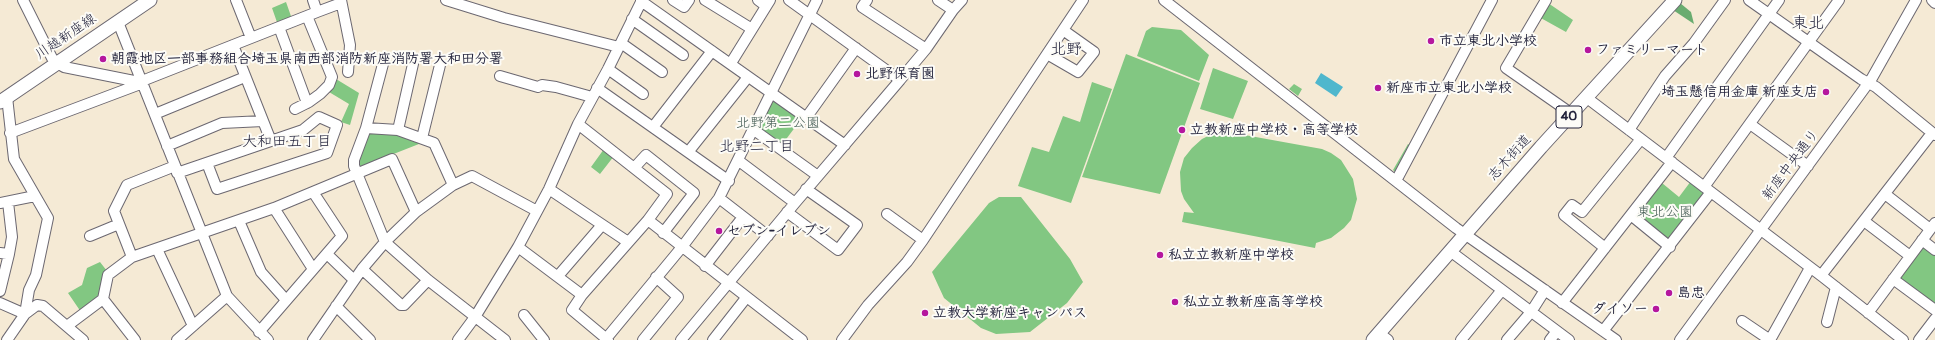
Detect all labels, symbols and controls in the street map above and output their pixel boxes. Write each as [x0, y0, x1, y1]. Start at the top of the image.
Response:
street label: 川越新座線 [32, 10, 100, 64]
district label: 東北 [1792, 14, 1824, 34]
place label: 市立東北小学校 [1439, 33, 1537, 49]
marker: 市立東北小学校 [1426, 36, 1436, 46]
district label: 北野 [1050, 40, 1082, 60]
place label: ファミリーマート [1596, 42, 1708, 58]
marker: ファミリーマート [1583, 45, 1593, 55]
place label: 朝霞地区一部事務組合埼玉県南西部消防新座消防署大和田分署 [111, 51, 503, 67]
marker: 朝霞地区一部事務組合埼玉県南西部消防新座消防署大和田分署 [98, 54, 108, 64]
place label: 北野保育園 [865, 66, 935, 82]
marker: 北野保育園 [852, 69, 862, 79]
place label: 新座市立東北小学校 [1386, 80, 1512, 96]
marker: 新座市立東北小学校 [1373, 83, 1383, 93]
place label: 埼玉懸信用金庫 新座支店 [1661, 84, 1818, 100]
marker: 埼玉懸信用金庫 新座支店 [1821, 87, 1831, 97]
road number: 40 [1556, 106, 1582, 128]
park label: 北野第二公園 [736, 115, 820, 131]
place label: 立教新座中学校・高等学校 [1190, 122, 1358, 138]
marker: 立教新座中学校・高等学校 [1177, 125, 1187, 135]
street label: 新座中央通り [1759, 126, 1823, 204]
street label: 志木街道 [1485, 132, 1535, 184]
district label: 大和田五丁目 [242, 133, 332, 151]
district label: 北野二丁目 [720, 138, 794, 156]
park label: 東北公園 [1637, 204, 1693, 220]
place label: セブン-イレブン [727, 223, 831, 239]
marker: セブン-イレブン [714, 226, 724, 236]
place label: 私立立教新座中学校 [1168, 247, 1294, 263]
marker: 私立立教新座中学校 [1155, 250, 1165, 260]
place label: 島忠 [1677, 285, 1705, 301]
marker: 島忠 [1664, 288, 1674, 298]
place label: 私立立教新座高等学校 [1183, 294, 1323, 310]
marker: 私立立教新座高等学校 [1170, 297, 1180, 307]
place label: ダイソー [1592, 301, 1648, 317]
marker: ダイソー [1651, 304, 1661, 314]
place label: 立教大学新座キャンパス [933, 305, 1087, 321]
marker: 立教大学新座キャンパス [920, 308, 930, 318]

